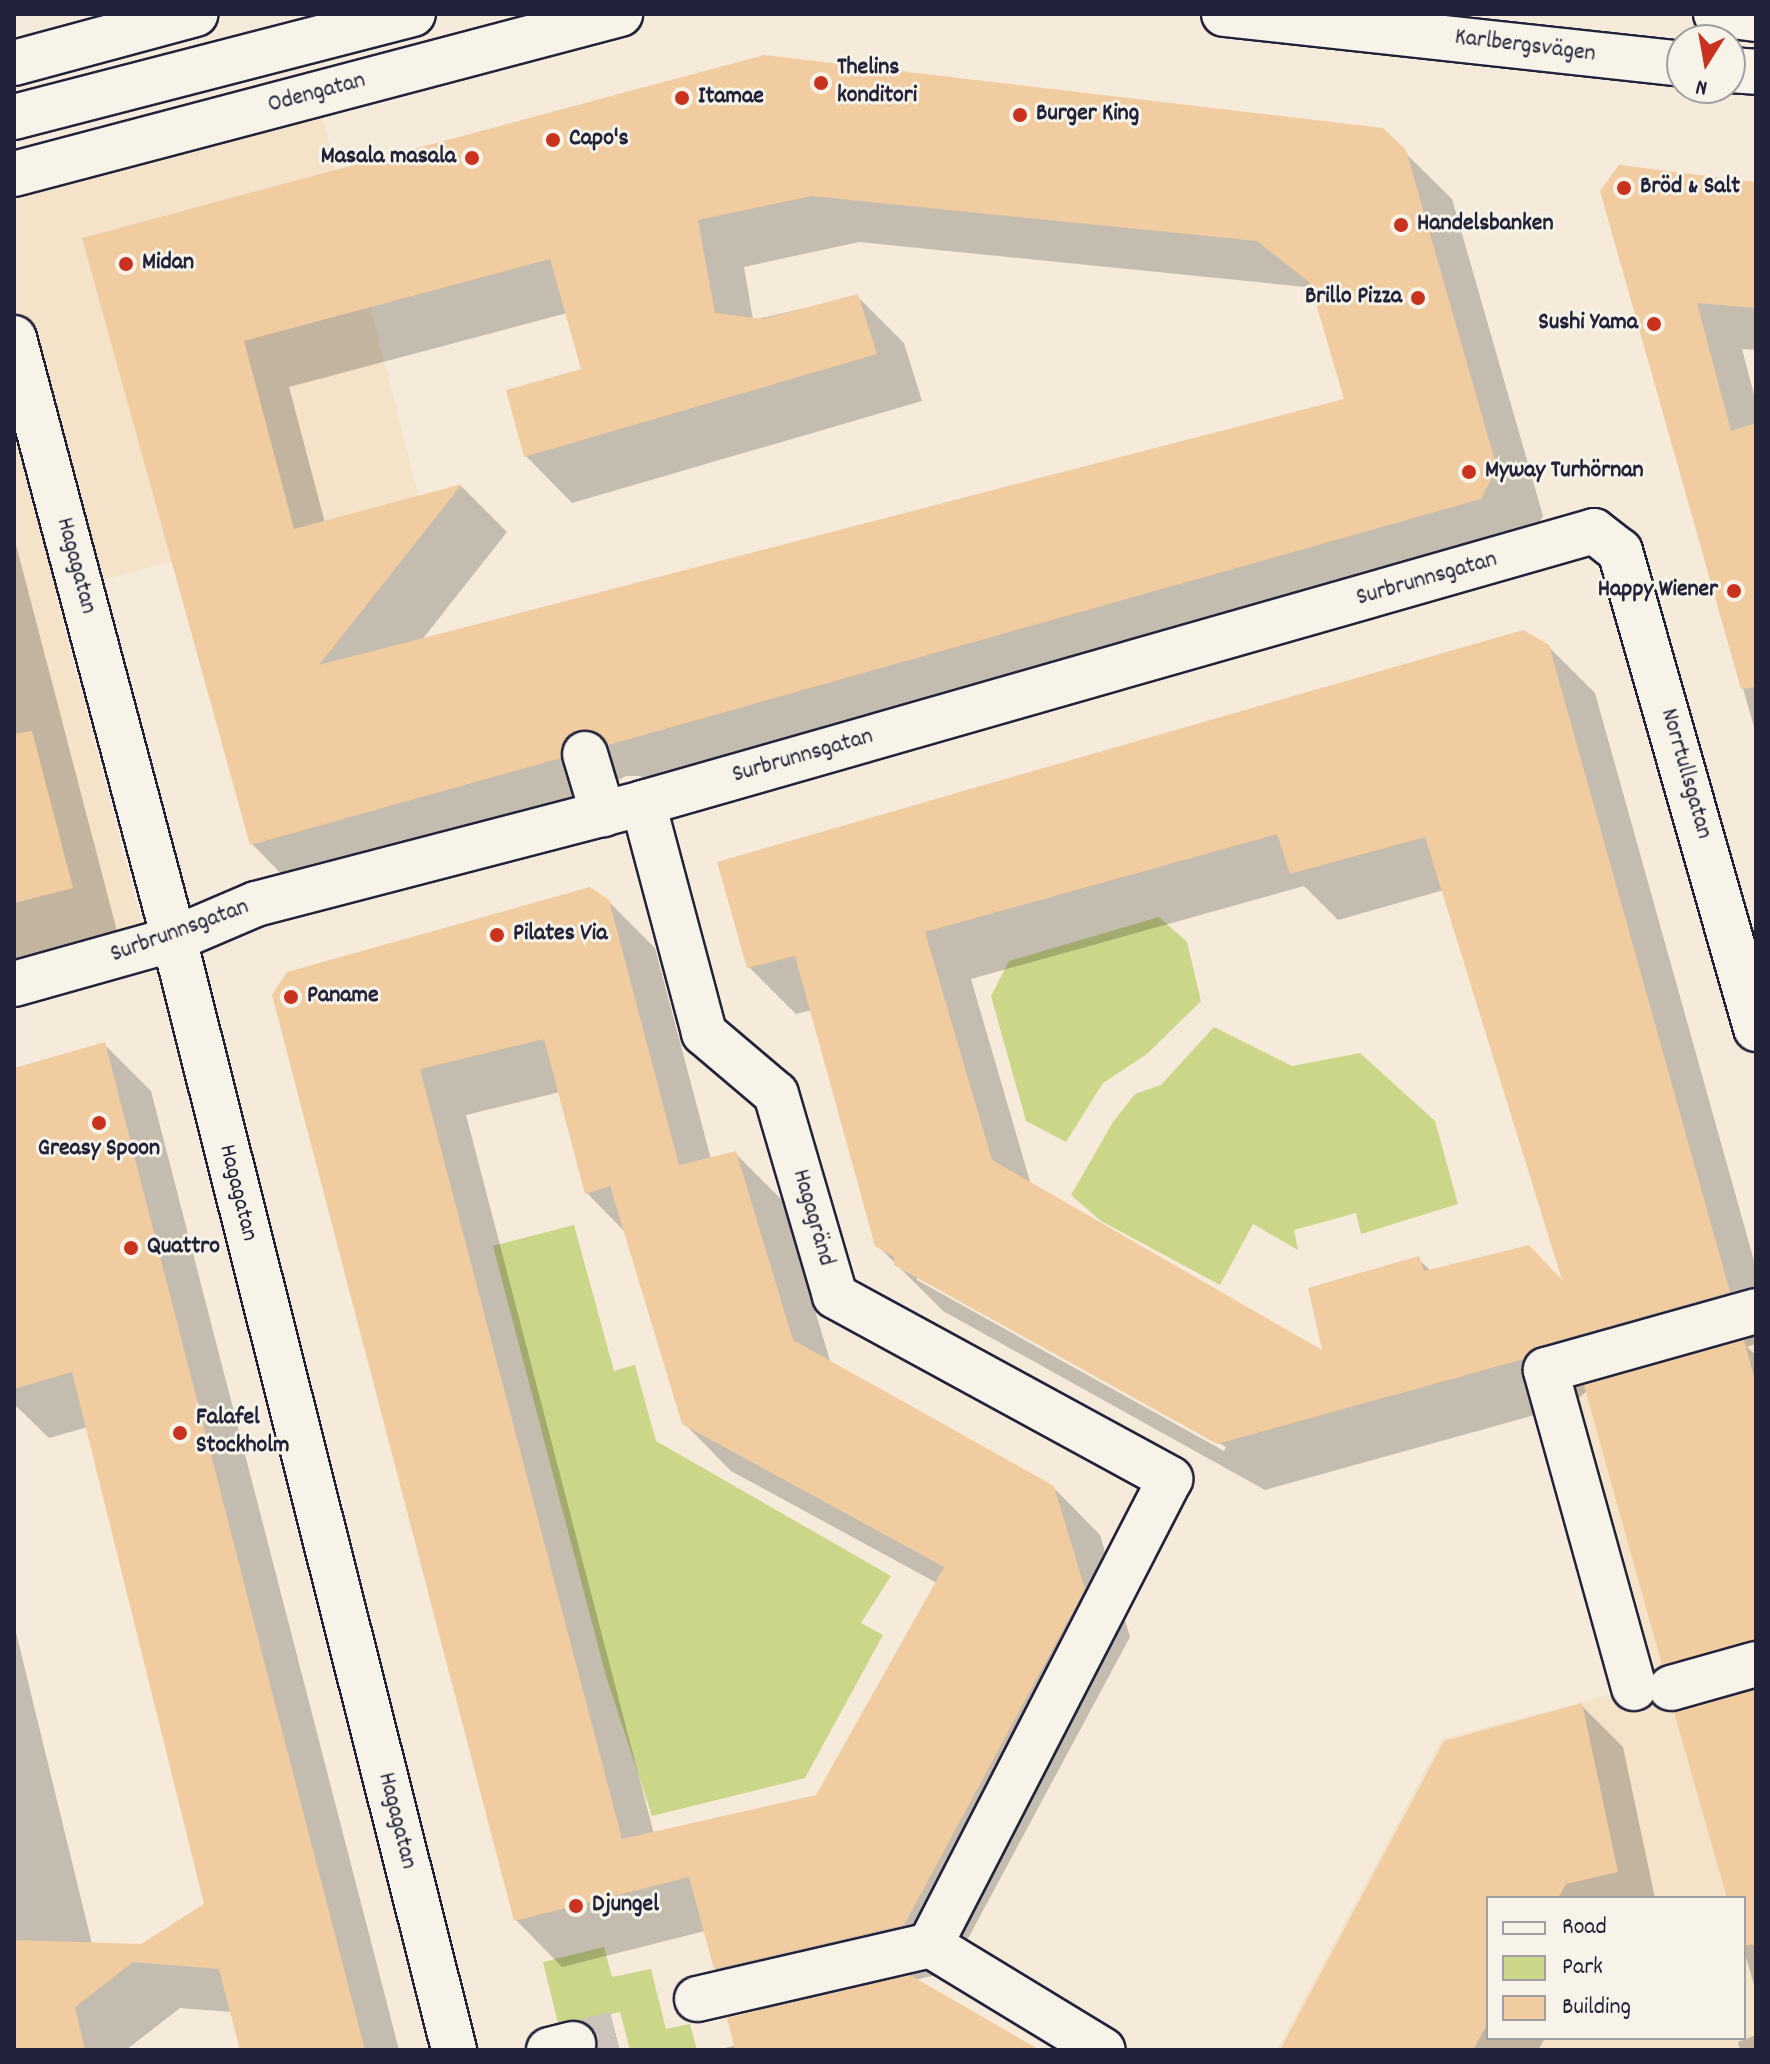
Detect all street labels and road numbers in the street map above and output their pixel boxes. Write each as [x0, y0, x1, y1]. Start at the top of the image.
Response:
street label: Karlbergsvägen [1453, 24, 1597, 70]
street label: Odengatan [265, 67, 369, 121]
street label: Hagagatan [48, 515, 102, 617]
street label: Surbrunnsgatan [1353, 546, 1501, 614]
street label: Norrtullsgatan [1653, 706, 1717, 842]
street label: Surbrunnsgatan [729, 723, 877, 791]
street label: Surbrunnsgatan [107, 894, 253, 970]
street label: Hagagatan [211, 1142, 263, 1244]
street label: Hagagränd [785, 1166, 839, 1270]
street label: Hagagatan [370, 1770, 422, 1872]

